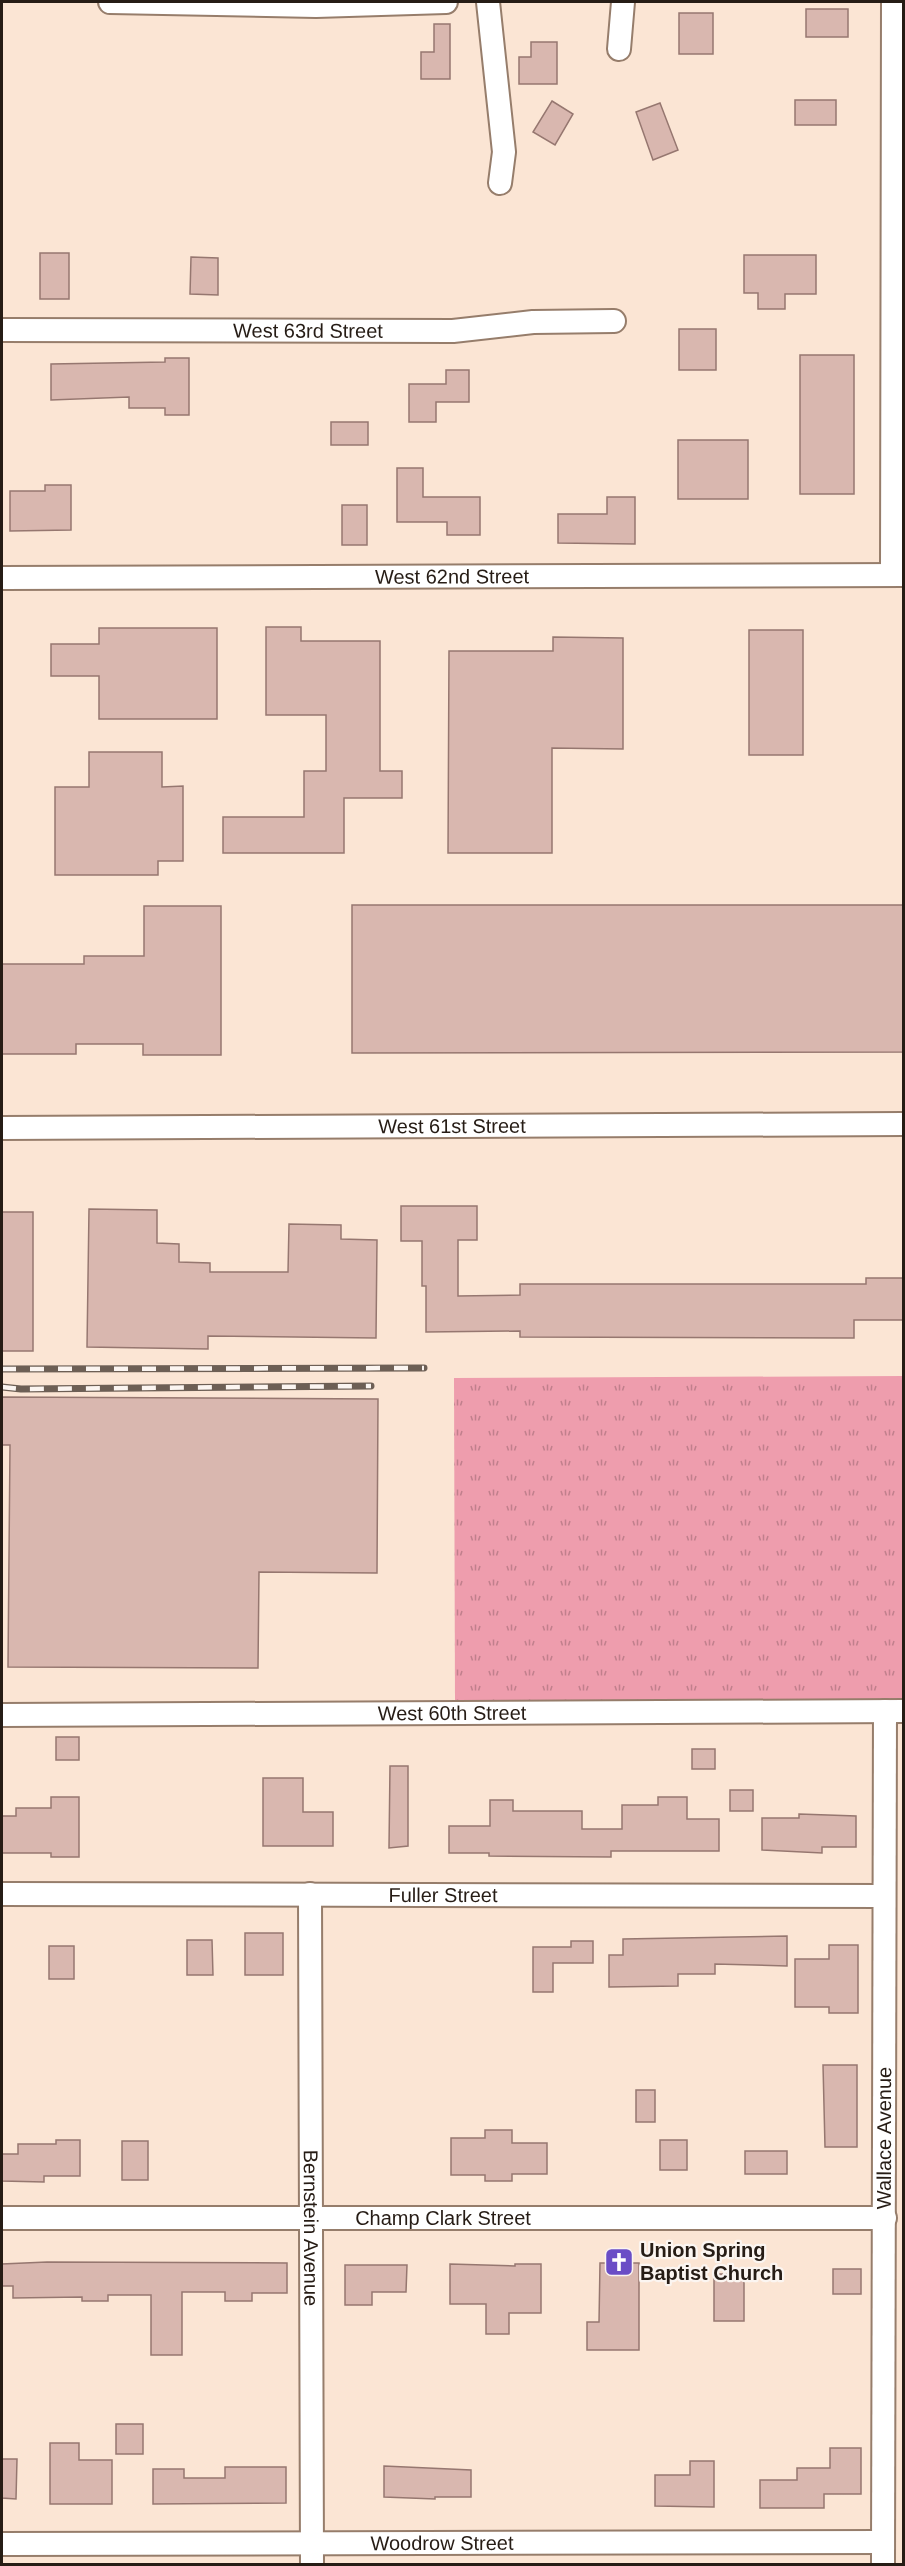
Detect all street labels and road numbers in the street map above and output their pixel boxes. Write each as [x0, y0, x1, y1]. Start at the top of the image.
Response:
street label: West 63rd Street [233, 320, 383, 342]
street label: West 62nd Street [375, 565, 530, 588]
street label: West 61st Street [378, 1115, 526, 1137]
street label: West 60th Street [378, 1702, 527, 1724]
street label: Fuller Street [388, 1884, 498, 1906]
street label: Wallace Avenue [873, 2067, 895, 2209]
street label: Bernstein Avenue [300, 2150, 322, 2306]
street label: Champ Clark Street [355, 2207, 531, 2229]
street label: Woodrow Street [370, 2532, 514, 2554]

